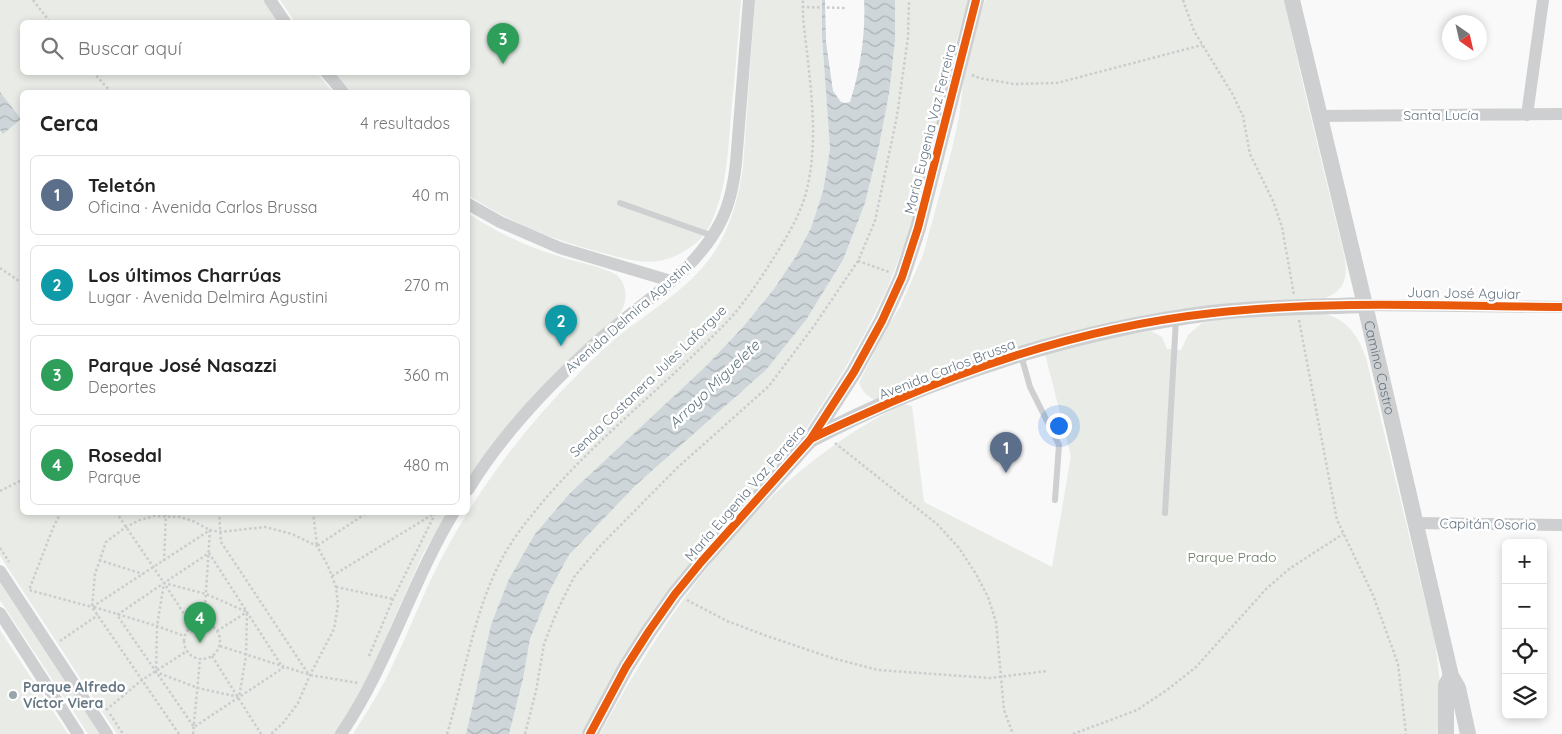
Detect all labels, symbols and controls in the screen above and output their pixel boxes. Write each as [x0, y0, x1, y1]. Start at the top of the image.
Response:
north arrow [1442, 15, 1487, 60]
search box [20, 20, 470, 75]
pin: 3 [487, 23, 519, 64]
icon: search [38, 34, 66, 62]
text: Buscar aquí [78, 36, 182, 60]
street label: María Eugenia Vaz Ferreira [900, 42, 960, 216]
street label: Santa Lucía [1403, 106, 1479, 124]
text: Cerca [40, 110, 98, 136]
text: 4 resultados [360, 113, 450, 133]
text: Teletón [88, 173, 156, 197]
text: 1 [54, 185, 60, 205]
text: 40 m [412, 185, 449, 205]
text: Oficina · Avenida Carlos Brussa [88, 197, 318, 217]
street label: Avenida Delmira Agustini [561, 257, 695, 377]
text: Los últimos Charrúas [88, 263, 281, 287]
text: 2 [52, 275, 62, 295]
text: 270 m [404, 275, 449, 295]
street label: Juan José Aguiar [1407, 283, 1522, 303]
text: Lugar · Avenida Delmira Agustini [88, 287, 328, 307]
street label: Senda Costanera Jules Laforgue [566, 301, 730, 461]
pin: 2 [545, 305, 577, 346]
street label: Camino Castro [1360, 319, 1399, 417]
street label: Avenida Carlos Brussa [876, 335, 1018, 403]
water label: Arroyo Miguelete [665, 336, 764, 432]
text: Parque José Nasazzi [88, 353, 277, 377]
text: 3 [53, 365, 61, 385]
text: 360 m [404, 365, 449, 385]
text: Deportes [88, 377, 156, 397]
your location [1046, 413, 1072, 439]
street label: María Eugenia Vaz Ferreira [681, 421, 809, 565]
pin: 1 [990, 432, 1022, 473]
text: Rosedal [88, 443, 162, 467]
text: 4 [52, 455, 62, 475]
text: 480 m [403, 455, 449, 475]
text: Parque [88, 467, 141, 487]
street label: Capitán Osorio [1439, 514, 1537, 534]
map controls [1502, 539, 1547, 719]
button: + [1502, 539, 1547, 584]
park label: Parque Prado [1187, 548, 1277, 566]
button: − [1502, 584, 1547, 629]
pin: 4 [184, 602, 216, 643]
button: locate [1502, 629, 1547, 674]
button: layers [1502, 674, 1547, 719]
place label: Parque Alfredo Víctor Viera [23, 678, 126, 712]
marker: Parque Alfredo Víctor Viera [7, 689, 19, 701]

